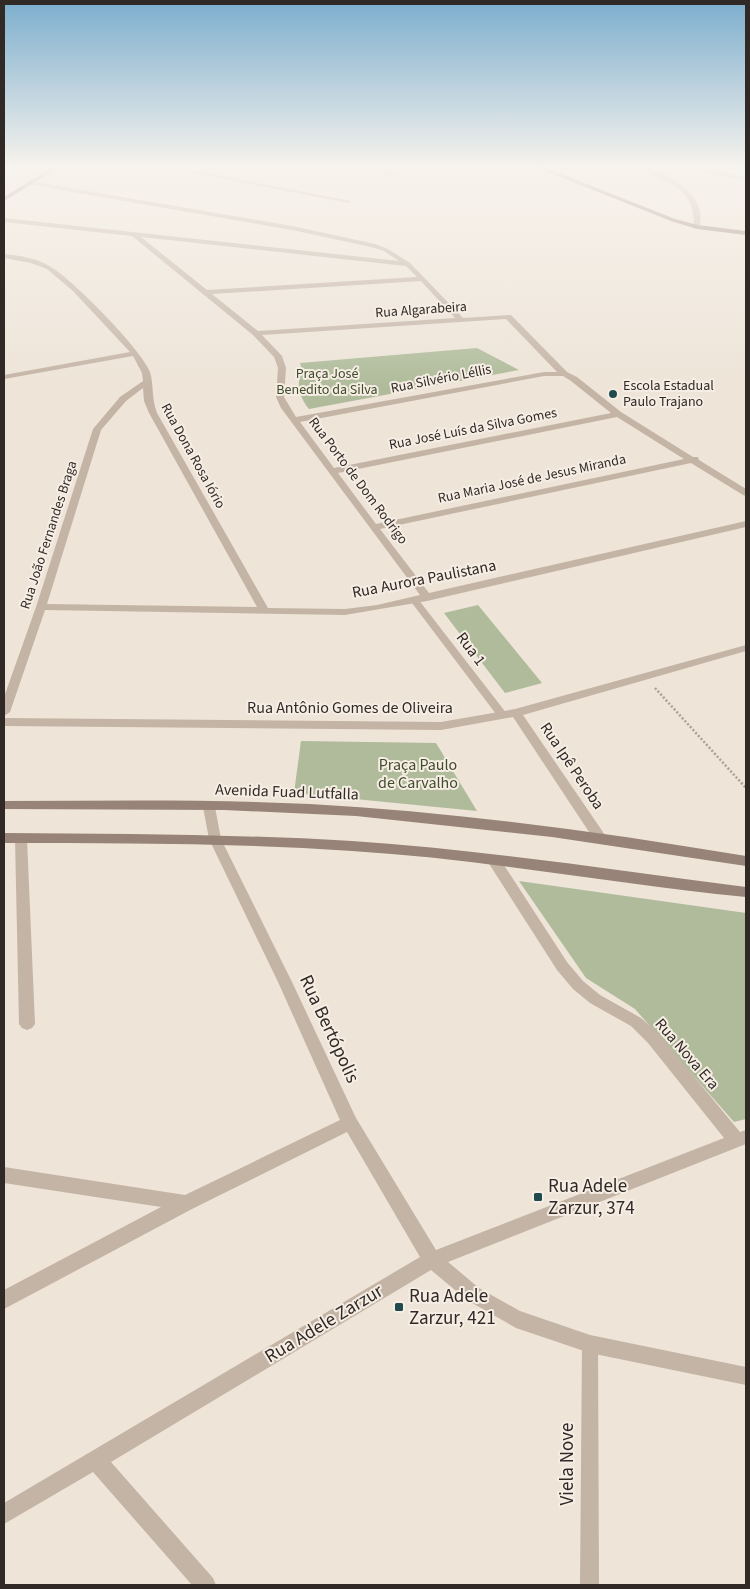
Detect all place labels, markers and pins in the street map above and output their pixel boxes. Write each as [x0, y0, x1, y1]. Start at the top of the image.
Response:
place label: Escola Estadual Paulo Trajano [623, 376, 714, 412]
marker: Escola Estadual Paulo Trajano [607, 388, 619, 400]
place label: Rua Adele Zarzur, 374 [548, 1173, 635, 1222]
marker: Rua Adele Zarzur, 374 [532, 1191, 544, 1203]
place label: Rua Adele Zarzur, 421 [409, 1283, 496, 1332]
marker: Rua Adele Zarzur, 421 [393, 1301, 405, 1313]

